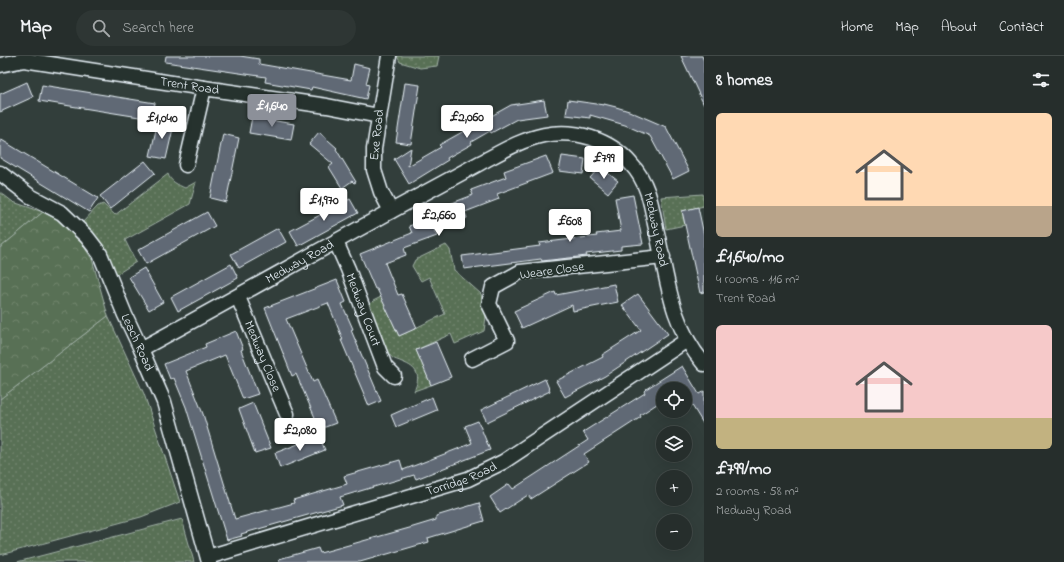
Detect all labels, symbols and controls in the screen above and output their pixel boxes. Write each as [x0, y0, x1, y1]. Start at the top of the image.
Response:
search box [76, 10, 356, 46]
text: Map [20, 14, 52, 41]
icon: search [90, 17, 112, 39]
text: Search here [122, 17, 194, 39]
text: Home [841, 17, 873, 38]
text: Map [895, 17, 919, 38]
text: About [941, 17, 977, 38]
text: Contact [999, 17, 1044, 38]
text: 8 homes [716, 68, 773, 93]
icon: filters [1030, 69, 1052, 91]
street label: Trent Road [159, 72, 221, 100]
pin: £1,640 [239, 94, 305, 128]
text: £1,640 [256, 97, 288, 116]
pin: £2,060 [434, 105, 500, 139]
pin: £1,040 [129, 106, 195, 140]
street label: Exe Road [365, 108, 389, 161]
text: £2,060 [450, 108, 484, 127]
text: £1,040 [146, 109, 178, 128]
icon: home [848, 139, 920, 211]
pin: £799 [580, 146, 628, 180]
text: £799 [593, 149, 615, 168]
pin: £1,970 [291, 188, 357, 222]
street label: Medway Road [639, 190, 673, 269]
text: £1,970 [309, 191, 339, 210]
pin: £2,660 [406, 203, 472, 237]
text: £2,660 [422, 206, 456, 225]
pin: £608 [546, 209, 594, 243]
text: £608 [558, 212, 582, 231]
street label: Medway Road [262, 235, 338, 288]
text: £1,640/mo [716, 245, 784, 270]
street label: Weare Close [519, 257, 585, 285]
street label: Medway Court [341, 270, 386, 350]
text: 4 rooms · 116 m² [716, 270, 799, 289]
text: Trent Road [716, 289, 776, 308]
street label: Leach Road [116, 310, 159, 375]
street label: Medway Close [239, 317, 286, 395]
icon: home [848, 351, 920, 423]
map controls [656, 382, 692, 550]
button: locate [656, 382, 692, 418]
pin: £2,080 [267, 418, 333, 452]
text: £2,080 [283, 421, 317, 440]
button: layers [656, 426, 692, 462]
street label: Torridge Road [423, 457, 501, 501]
text: £799/mo [716, 457, 771, 482]
button: + [656, 470, 692, 506]
text: 2 rooms · 58 m² [716, 482, 799, 501]
text: Medway Road [716, 501, 791, 520]
button: − [656, 514, 692, 550]

